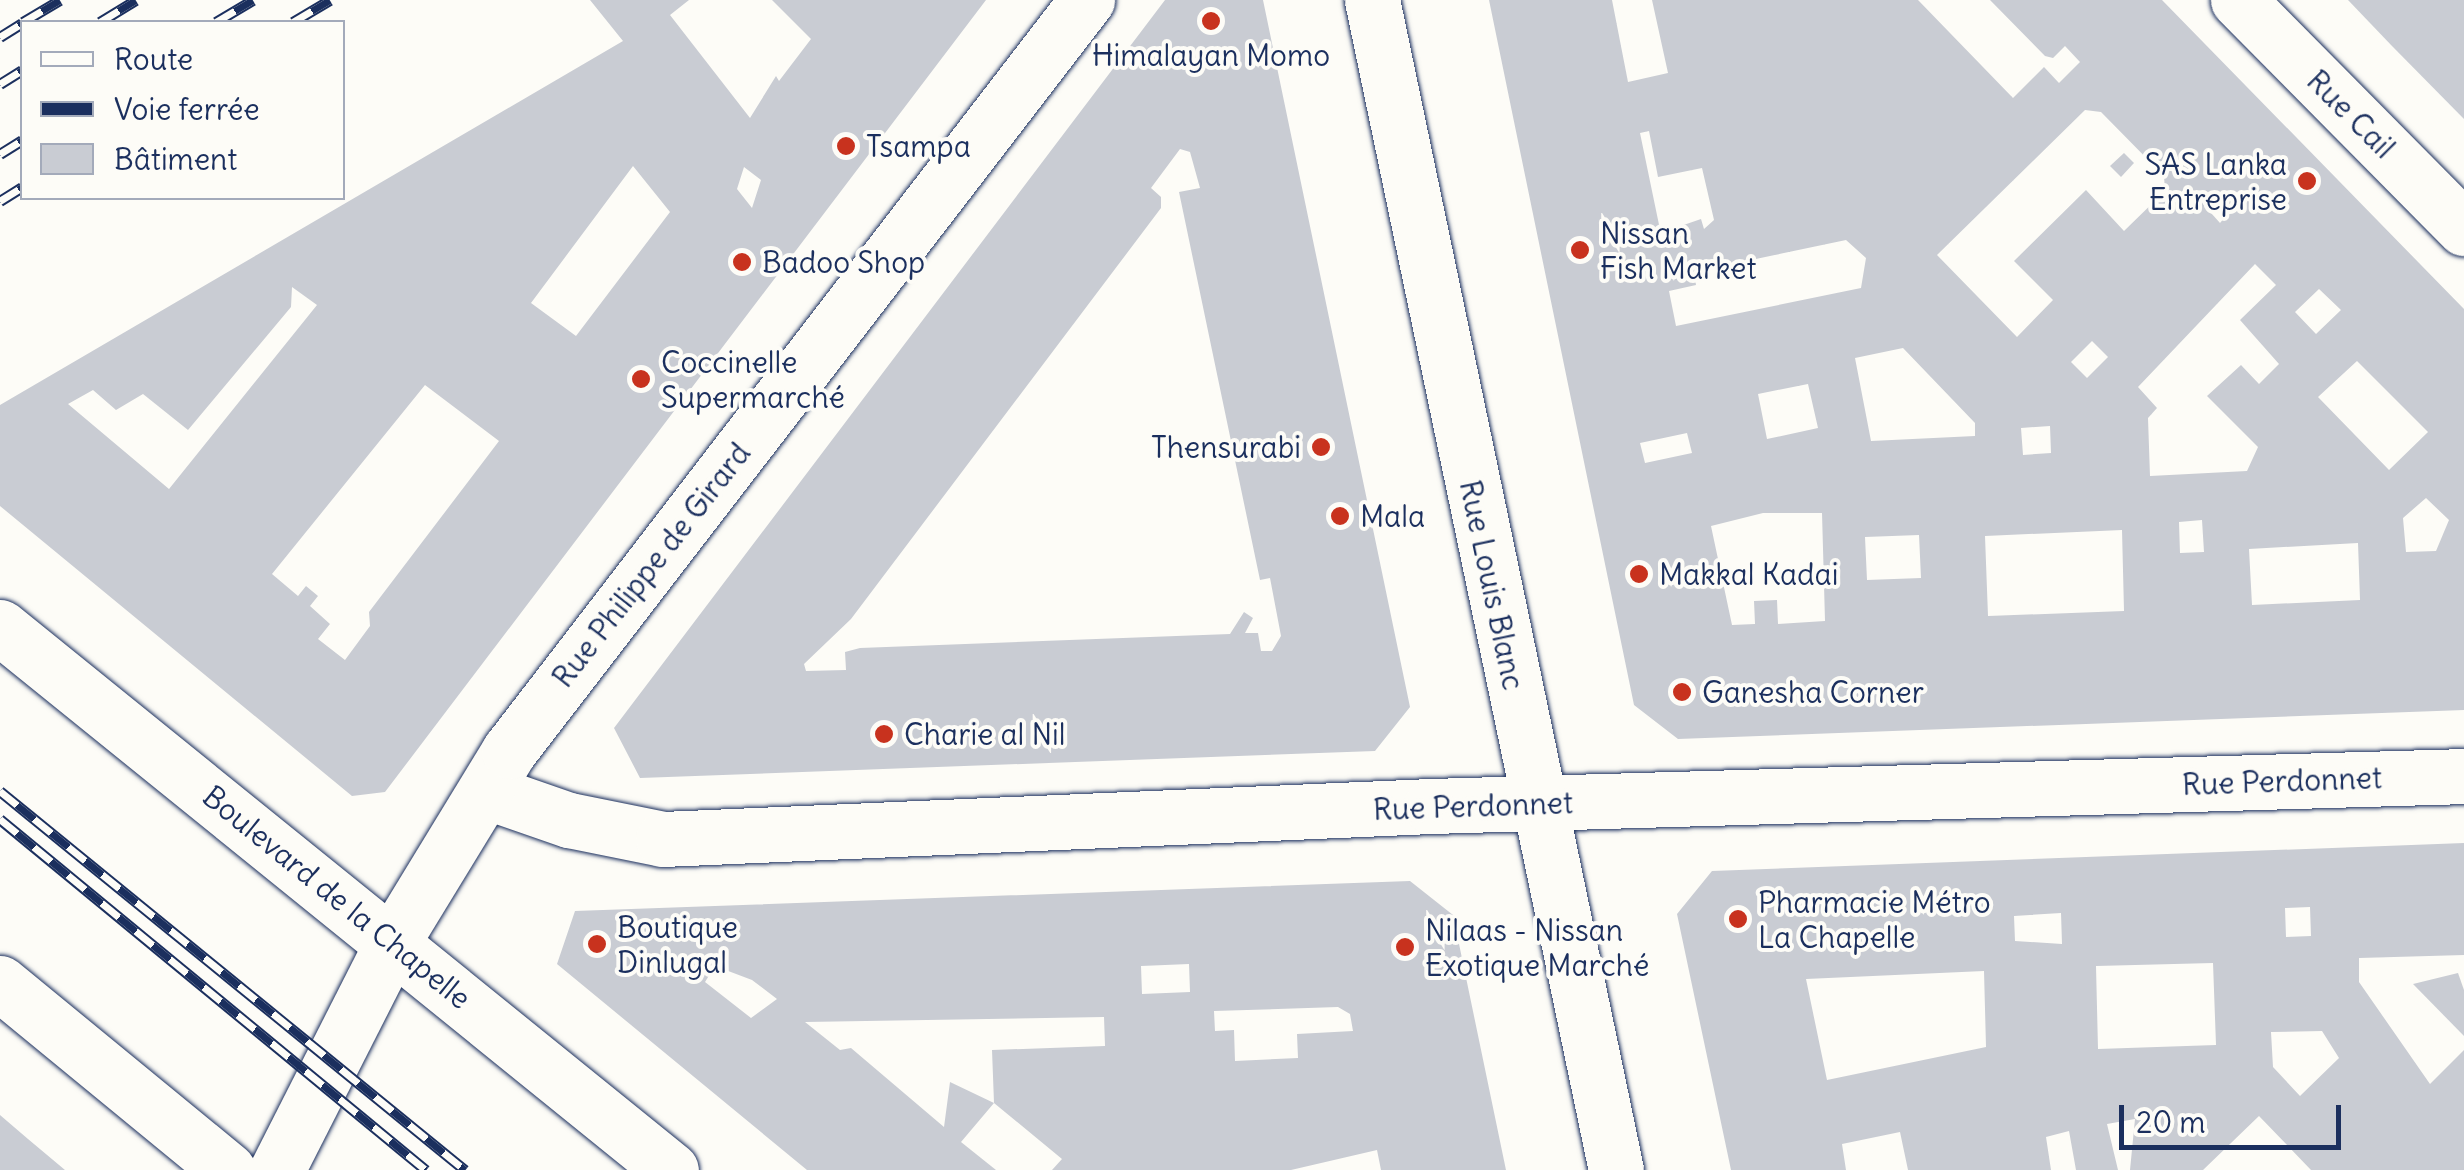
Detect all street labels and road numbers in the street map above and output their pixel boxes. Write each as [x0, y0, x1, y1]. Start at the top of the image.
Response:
street label: Rue Cail [2300, 63, 2402, 165]
street label: Rue Philippe de Girard [544, 436, 758, 694]
street label: Rue Louis Blanc [1452, 477, 1532, 693]
street label: Rue Perdonnet [2181, 760, 2383, 802]
street label: Boulevard de la Chapelle [196, 778, 478, 1016]
street label: Rue Perdonnet [1372, 785, 1574, 827]

